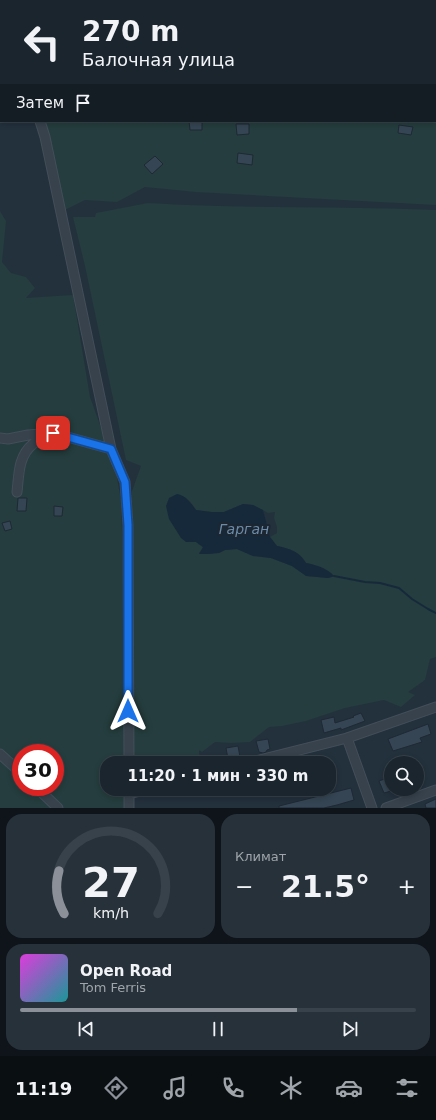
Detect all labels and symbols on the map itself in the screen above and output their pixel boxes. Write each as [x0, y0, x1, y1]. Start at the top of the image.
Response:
pin [36, 416, 70, 450]
water label: Гарган [219, 521, 269, 537]
position arrow [107, 690, 149, 732]
speed limit sign: 30 [12, 744, 64, 796]

